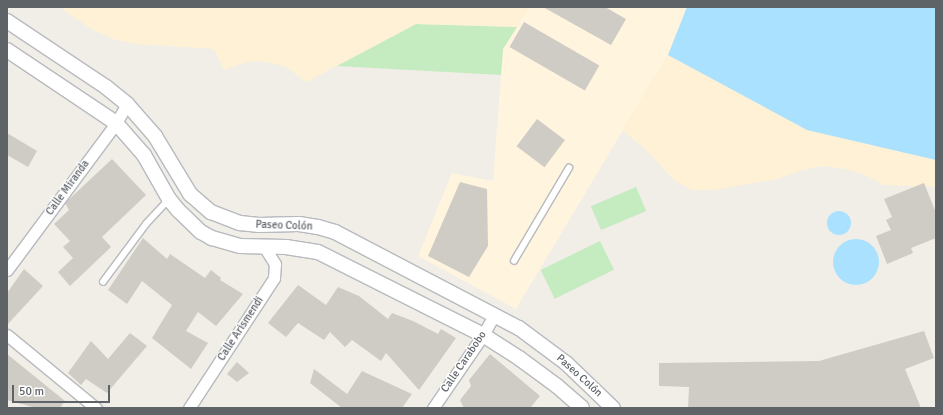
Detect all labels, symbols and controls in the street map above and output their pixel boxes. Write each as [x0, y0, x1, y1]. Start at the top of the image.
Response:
street label: Calle Miranda [44, 158, 92, 218]
street label: Paseo Colón [255, 218, 313, 234]
street label: Calle Arismendi [215, 294, 267, 364]
street label: Calle Carabobo [439, 329, 489, 395]
street label: Paseo Colón [553, 352, 605, 400]
scale bar [14, 377, 112, 403]
text: 50 m [19, 384, 44, 399]

